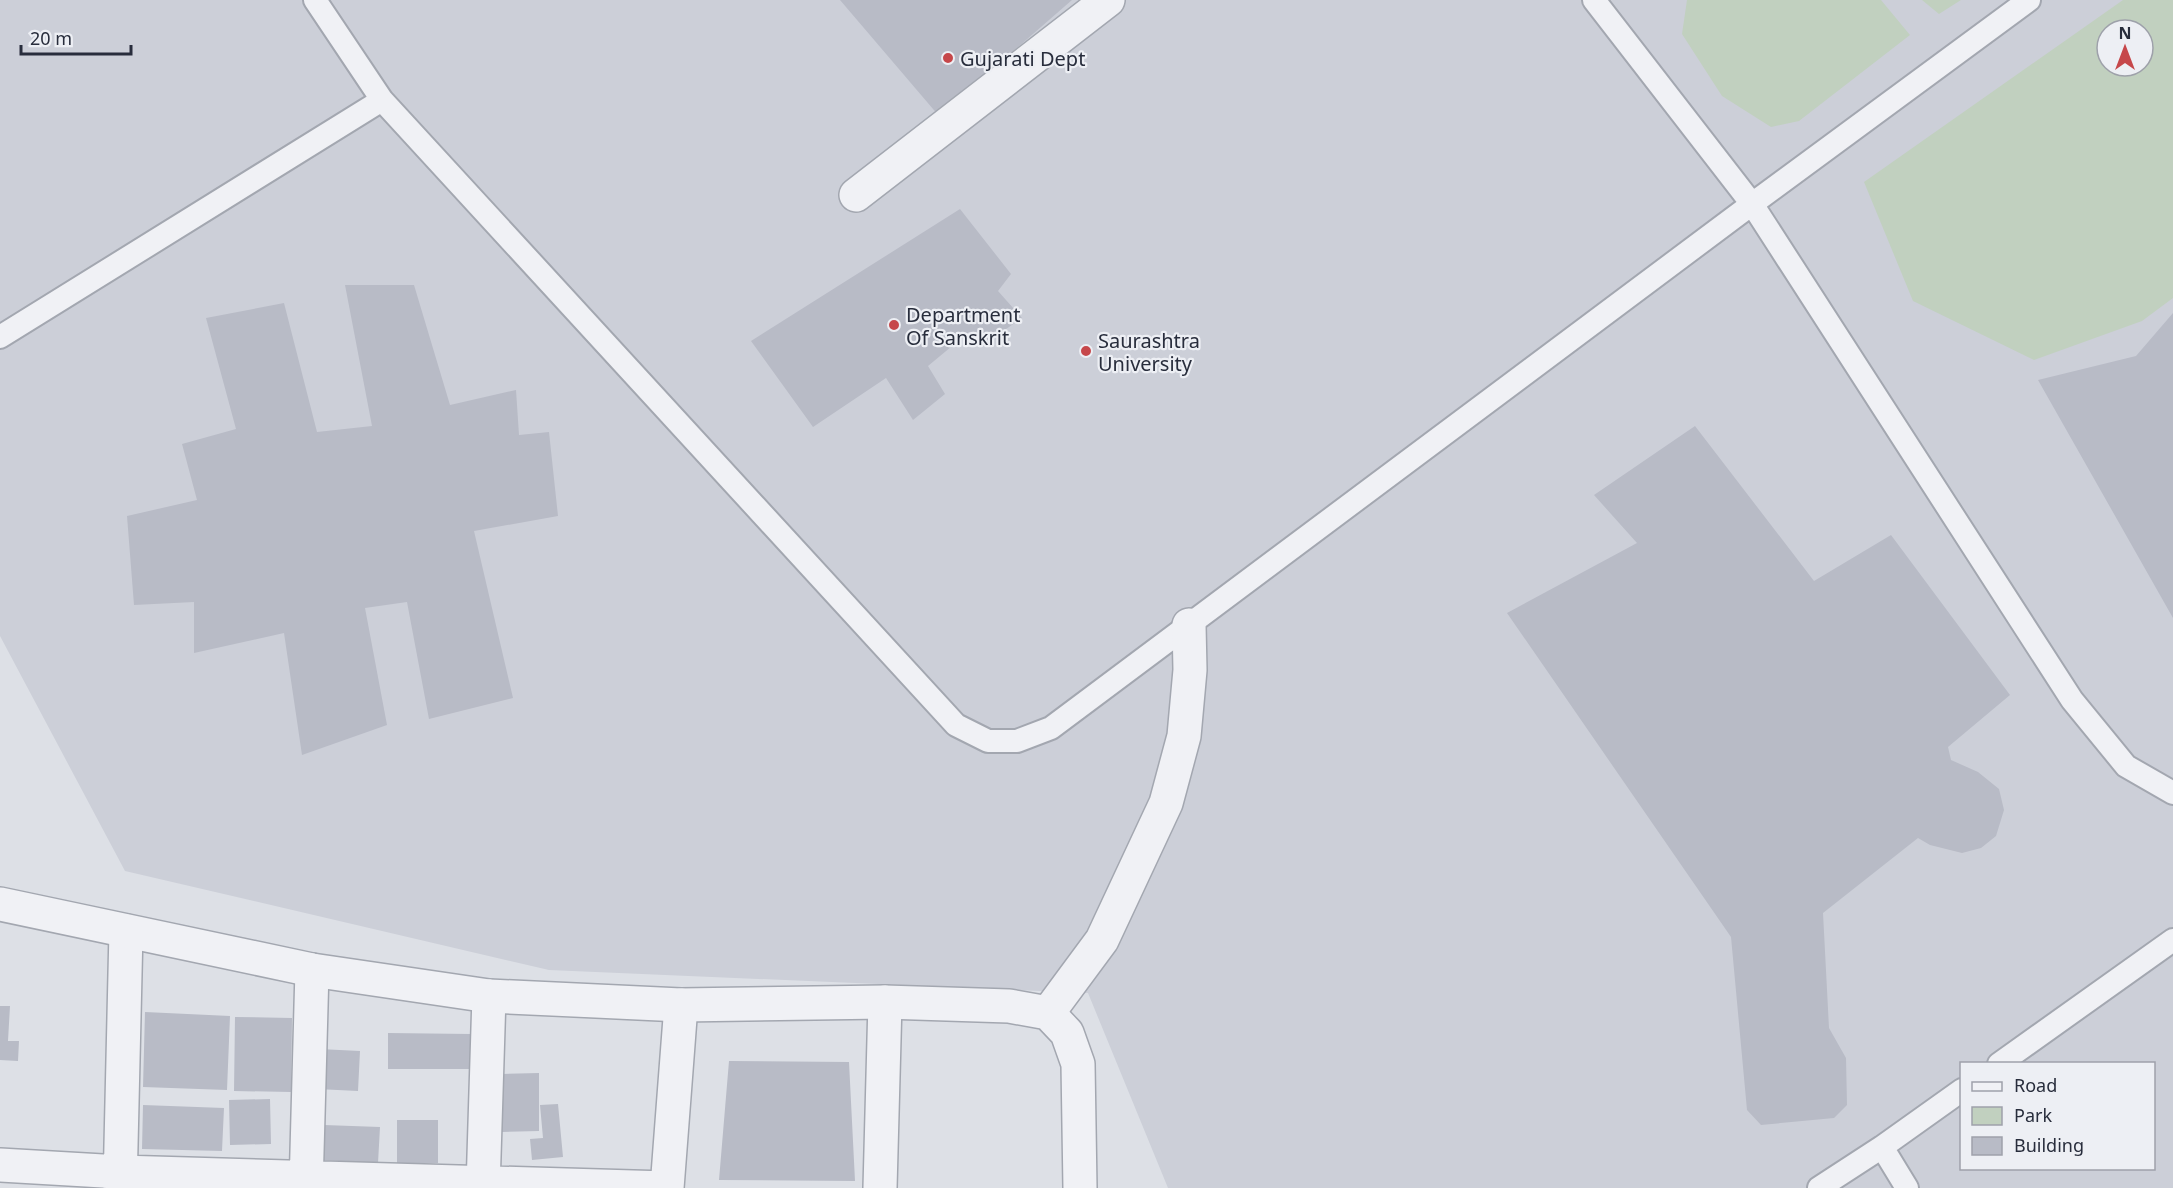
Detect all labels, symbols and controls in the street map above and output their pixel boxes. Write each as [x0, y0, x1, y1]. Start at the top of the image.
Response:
scale bar [21, 18, 130, 56]
north arrow [2095, 18, 2155, 78]
text: N [2118, 22, 2132, 44]
text: 20 m [30, 26, 72, 50]
place label: Gujarati Dept [960, 45, 1085, 72]
marker: Gujarati Dept [941, 51, 955, 65]
place label: Department Of Sanskrit [906, 301, 1020, 351]
marker: Department Of Sanskrit [887, 318, 901, 332]
place label: Saurashtra University [1098, 327, 1200, 377]
marker: Saurashtra University [1079, 344, 1093, 358]
legend [1960, 1062, 2155, 1170]
text: Road [2014, 1073, 2057, 1097]
text: Park [2014, 1103, 2052, 1127]
text: Building [2014, 1133, 2084, 1157]

